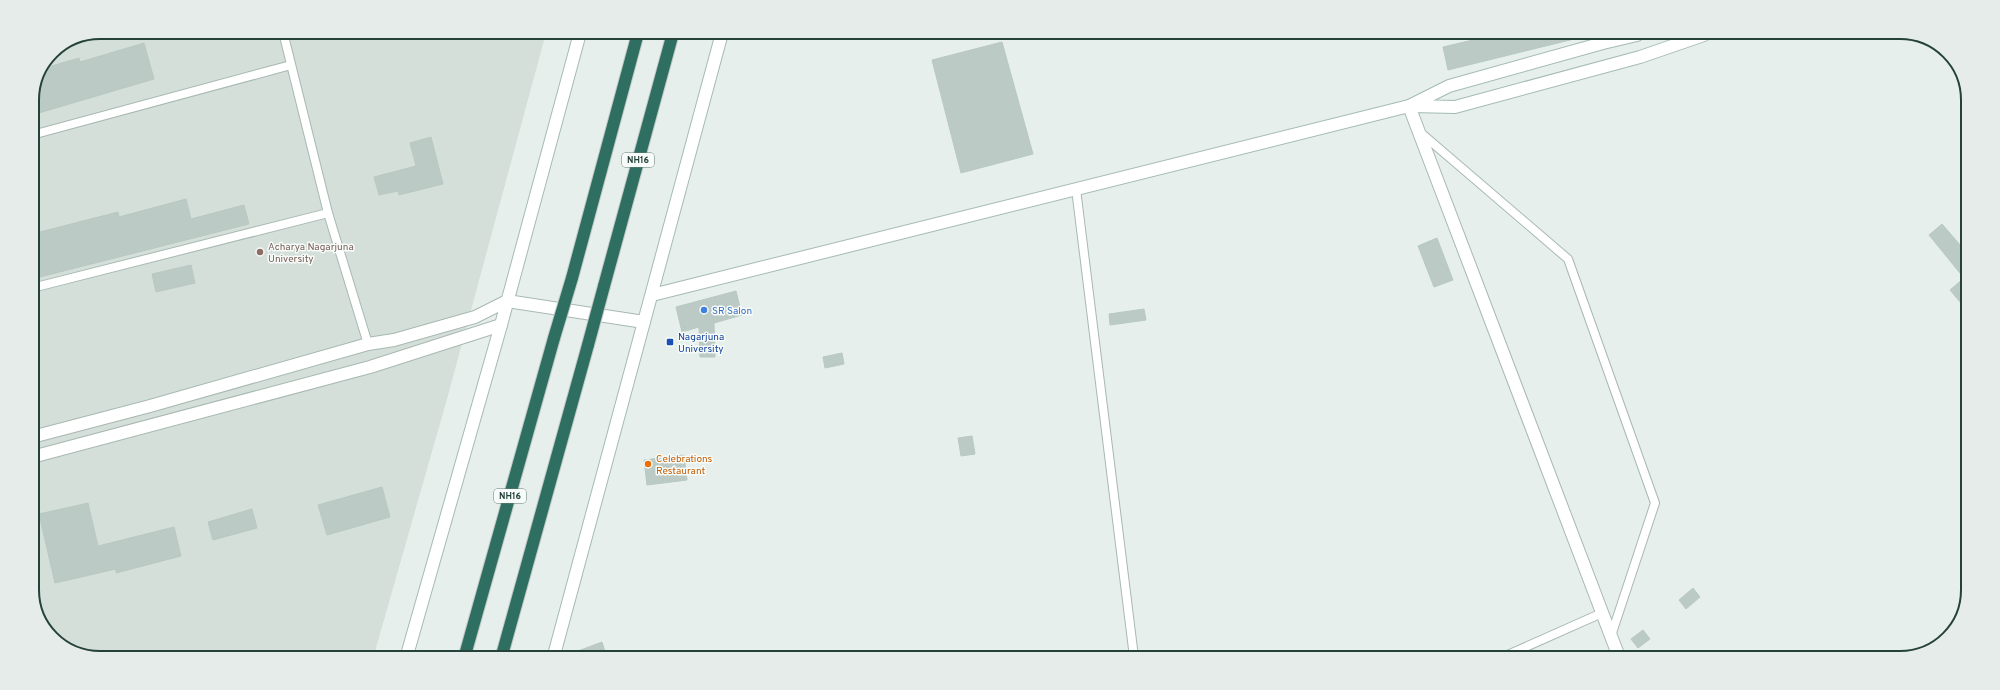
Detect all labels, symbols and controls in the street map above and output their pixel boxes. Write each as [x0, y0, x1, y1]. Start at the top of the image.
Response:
road number: NH16 [622, 153, 654, 167]
place label: Acharya Nagarjuna University [268, 241, 354, 266]
marker: Acharya Nagarjuna University [255, 247, 265, 257]
marker: SR Salon [699, 305, 709, 315]
place label: SR Salon [712, 305, 752, 318]
place label: Nagarjuna University [678, 331, 724, 356]
marker: Nagarjuna University [665, 337, 675, 347]
place label: Celebrations Restaurant [656, 453, 713, 478]
marker: Celebrations Restaurant [643, 459, 653, 469]
road number: NH16 [494, 489, 526, 503]

